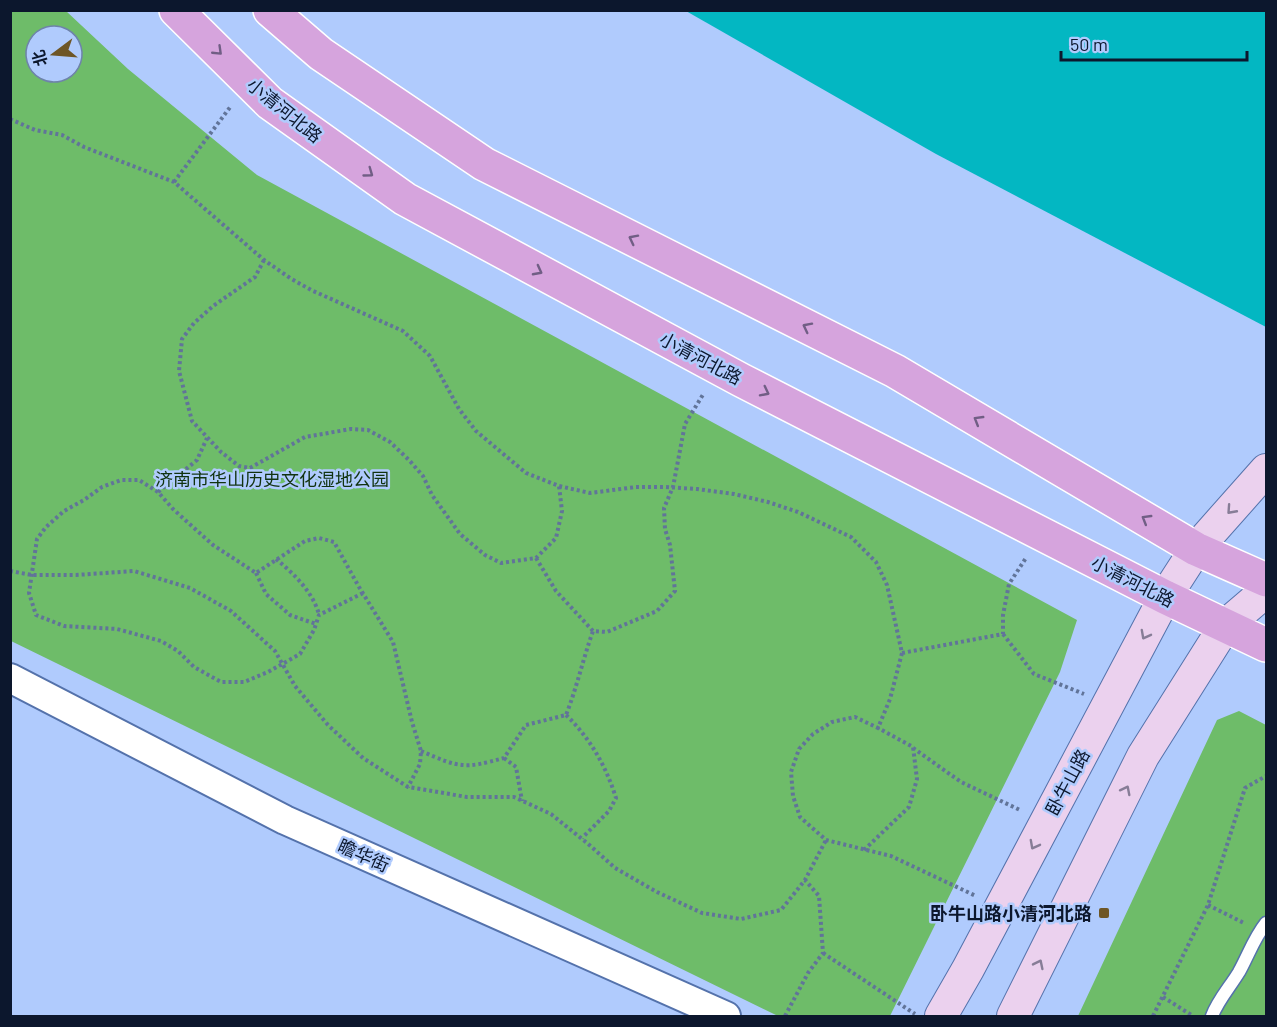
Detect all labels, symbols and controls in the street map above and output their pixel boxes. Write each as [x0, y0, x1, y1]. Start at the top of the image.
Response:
north arrow [24, 24, 84, 84]
scale bar [1061, 24, 1247, 62]
text: 50 m [1070, 33, 1108, 55]
one-way arrow [211, 44, 221, 55]
text: 北 [28, 48, 50, 69]
street label: 小清河北路 [243, 73, 327, 147]
one-way arrow [362, 166, 373, 177]
one-way arrow [628, 235, 639, 246]
one-way arrow [531, 264, 542, 275]
one-way arrow [802, 323, 813, 334]
street label: 小清河北路 [656, 327, 746, 389]
one-way arrow [759, 385, 770, 397]
one-way arrow [974, 416, 984, 428]
park label: 济南市华山历史文化湿地公园 [155, 468, 389, 490]
one-way arrow [1227, 503, 1238, 513]
one-way arrow [1142, 515, 1152, 527]
street label: 小清河北路 [1088, 551, 1178, 611]
one-way arrow [1141, 629, 1152, 640]
street label: 卧牛山路 [1040, 745, 1094, 819]
one-way arrow [1119, 785, 1130, 796]
street label: 瞻华街 [335, 834, 393, 876]
one-way arrow [1030, 838, 1041, 849]
place label: 卧牛山路小清河北路 [930, 902, 1092, 924]
marker: 卧牛山路小清河北路 [1097, 906, 1111, 920]
one-way arrow [1032, 960, 1043, 970]

